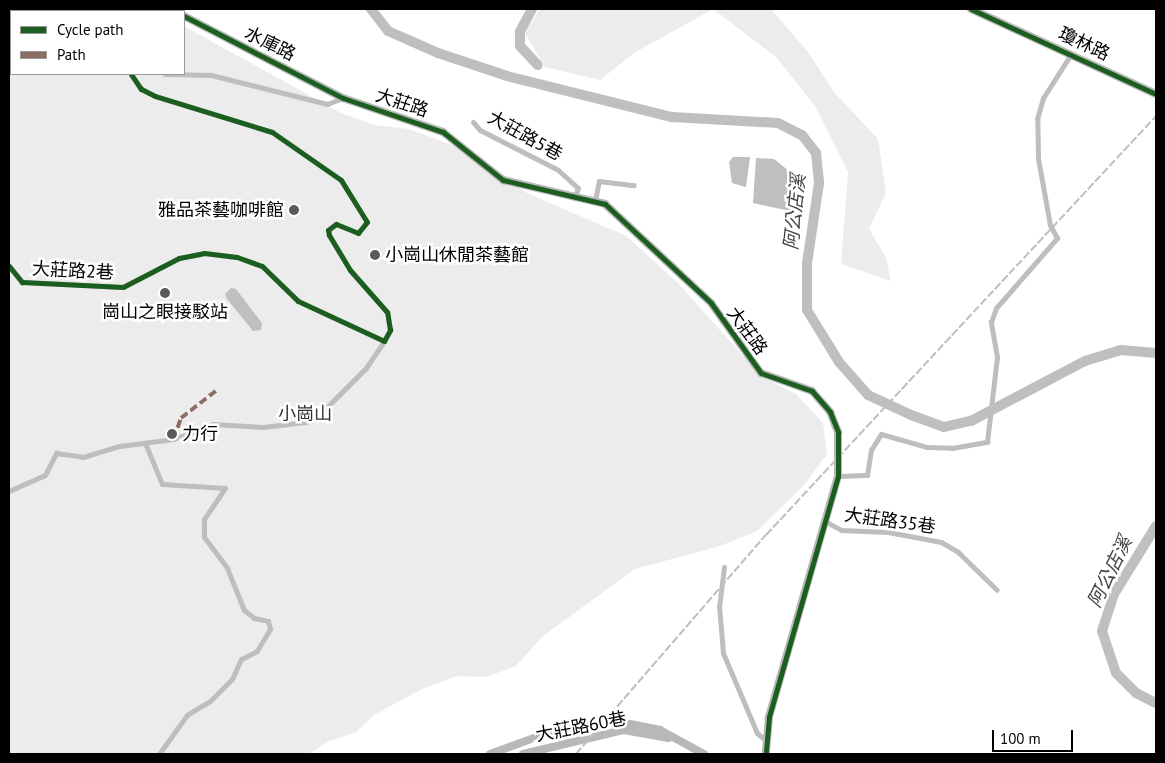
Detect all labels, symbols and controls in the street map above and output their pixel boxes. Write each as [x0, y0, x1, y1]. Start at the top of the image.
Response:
legend [10, 10, 185, 75]
text: Cycle path [57, 20, 123, 39]
street label: 水庫路 [241, 22, 299, 66]
street label: 瓊林路 [1055, 23, 1113, 65]
text: Path [57, 45, 86, 64]
street label: 大莊路 [373, 84, 431, 122]
street label: 大莊路5巷 [484, 107, 566, 165]
water label: 阿公店溪 [780, 173, 810, 251]
place label: 雅品茶藝咖啡館 [158, 199, 284, 221]
marker: 雅品茶藝咖啡館 [288, 204, 300, 216]
place label: 小崗山休閒茶藝館 [385, 244, 529, 266]
marker: 小崗山休閒茶藝館 [369, 249, 381, 261]
street label: 大莊路2巷 [32, 258, 114, 284]
marker: 崗山之眼接駁站 [159, 287, 171, 299]
place label: 崗山之眼接駁站 [102, 301, 228, 323]
street label: 大莊路 [722, 303, 772, 359]
park label: 小崗山 [278, 403, 332, 425]
place label: 力行 [182, 423, 218, 445]
marker: 力行 [166, 428, 178, 440]
street label: 大莊路35巷 [843, 504, 937, 538]
water label: 阿公店溪 [1083, 533, 1137, 611]
street label: 大莊路60巷 [534, 708, 628, 746]
scale bar [995, 720, 1076, 752]
text: 100 m [1000, 729, 1041, 748]

